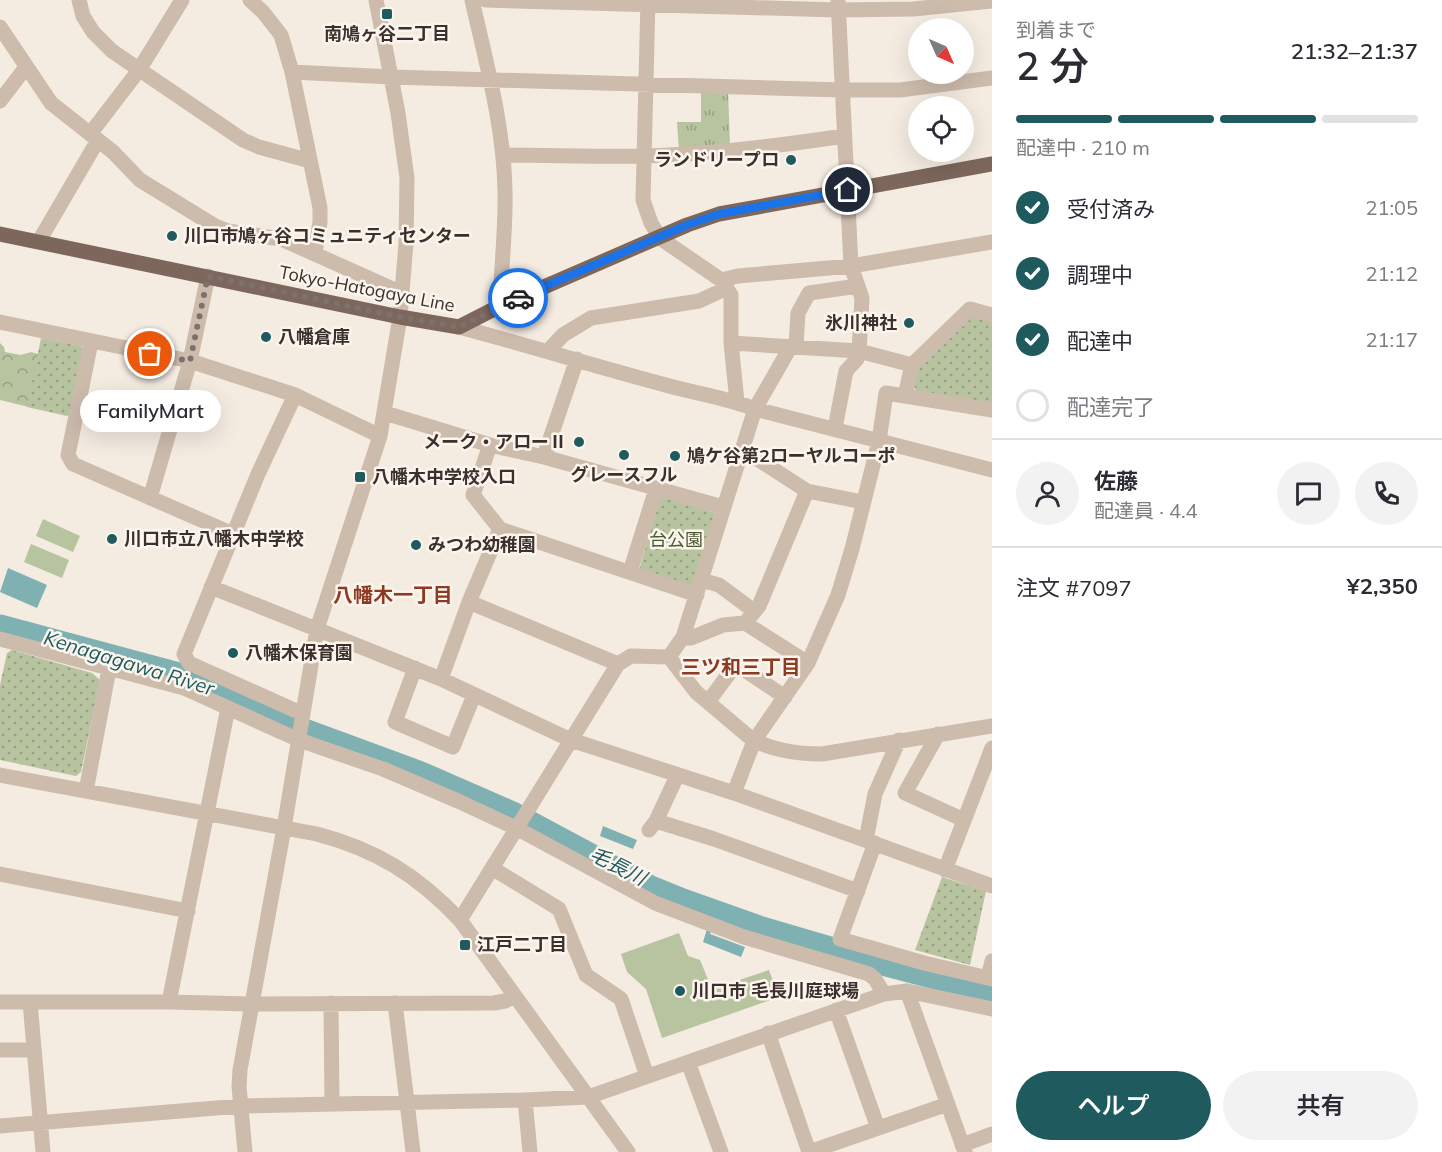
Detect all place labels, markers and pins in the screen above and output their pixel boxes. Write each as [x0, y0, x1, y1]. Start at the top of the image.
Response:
marker: 南鳩ヶ谷二丁目 [380, 7, 394, 21]
place label: 南鳩ヶ谷二丁目 [324, 22, 450, 45]
place label: ランドリープロ [654, 148, 779, 171]
marker: ランドリープロ [784, 153, 798, 167]
pin [822, 164, 873, 215]
place label: 川口市鳩ヶ谷コミュニティセンター [184, 224, 471, 247]
marker: 川口市鳩ヶ谷コミュニティセンター [165, 229, 179, 243]
place label: 氷川神社 [825, 311, 897, 334]
marker: 氷川神社 [902, 316, 916, 330]
place label: 八幡倉庫 [278, 325, 350, 348]
pin [124, 328, 175, 379]
marker: 八幡倉庫 [259, 330, 273, 344]
callout: FamilyMart [80, 390, 220, 432]
place label: メーク・アローⅡ [423, 430, 567, 453]
marker: メーク・アローⅡ [572, 435, 586, 449]
place label: 鳩ケ谷第2ローヤルコーポ [687, 444, 895, 467]
marker: グレースフル [617, 448, 631, 462]
marker: 鳩ケ谷第2ローヤルコーポ [668, 449, 682, 463]
place label: グレースフル [570, 463, 678, 486]
place label: 八幡木中学校入口 [372, 465, 516, 488]
marker: 八幡木中学校入口 [353, 470, 367, 484]
place label: 川口市立八幡木中学校 [124, 527, 304, 550]
marker: 川口市立八幡木中学校 [105, 532, 119, 546]
place label: みつわ幼稚園 [428, 533, 536, 556]
marker: みつわ幼稚園 [409, 538, 423, 552]
place label: 八幡木保育園 [245, 641, 353, 664]
marker: 八幡木保育園 [226, 646, 240, 660]
place label: 江戸二丁目 [477, 933, 567, 956]
marker: 江戸二丁目 [458, 938, 472, 952]
place label: 川口市 毛長川庭球場 [692, 979, 859, 1002]
marker: 川口市 毛長川庭球場 [673, 984, 687, 998]

